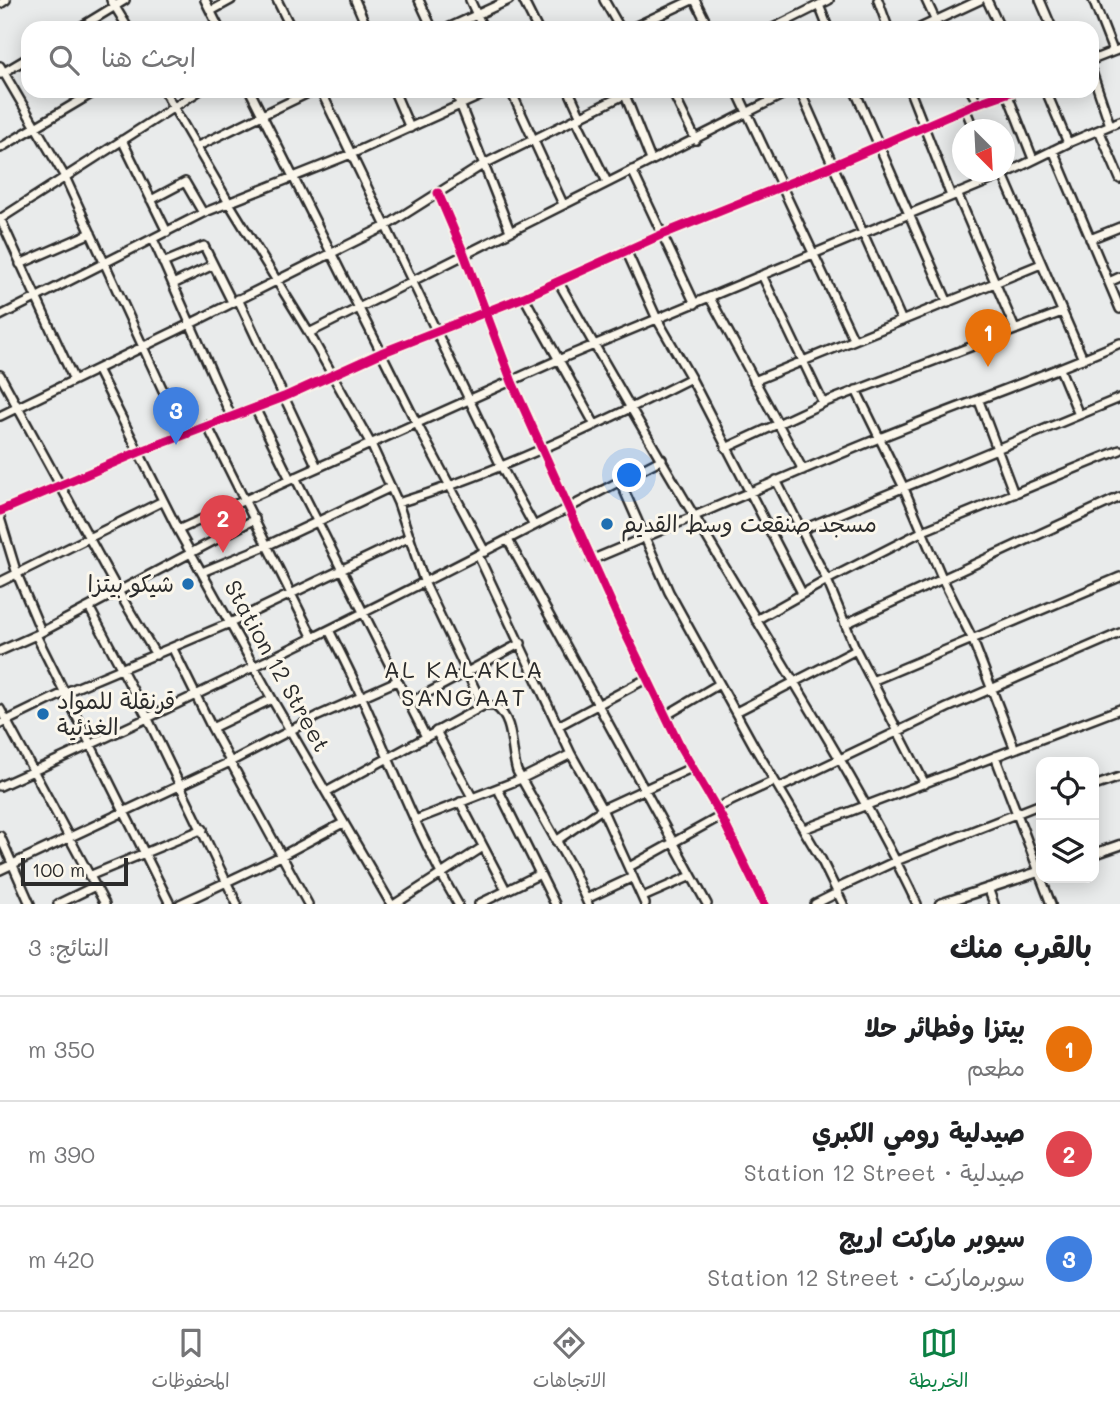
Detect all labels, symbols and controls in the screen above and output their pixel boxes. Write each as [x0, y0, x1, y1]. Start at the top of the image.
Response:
search box [21, 21, 1099, 98]
text: ابحث هنا [101, 40, 196, 74]
icon: search [45, 41, 83, 79]
north arrow [952, 119, 1015, 182]
pin: 1 [965, 309, 1011, 367]
pin: 3 [153, 387, 199, 445]
your location [612, 458, 646, 492]
pin: 2 [200, 495, 246, 553]
place label: مسجد صنقعت وسط القديم [621, 508, 877, 542]
marker: مسجد صنقعت وسط القديم [599, 516, 615, 532]
place label: شيكو بيتزا [87, 568, 174, 598]
street label: Station 12 Street [218, 574, 338, 757]
marker: شيكو بيتزا [180, 576, 196, 592]
district label: AL KALAKLA SANGAAT [383, 653, 545, 712]
place label: قرنقلة للمواد الغذئية [57, 685, 175, 741]
marker: قرنقلة للمواد الغذئية [35, 706, 51, 722]
map controls [1036, 757, 1099, 883]
button: locate [1036, 757, 1099, 820]
button: layers [1036, 820, 1099, 883]
scale bar [21, 855, 128, 887]
text: 100 m [32, 857, 85, 882]
text: بالقرب منك [950, 926, 1092, 966]
text: النتائج: 3 [28, 932, 109, 962]
text: بيتزا وفطائر حلا [864, 1010, 1025, 1044]
text: 350 m [28, 1034, 95, 1064]
text: 1 [1064, 1034, 1074, 1064]
text: مطعم [967, 1052, 1025, 1082]
text: صيدلية رومي الكبري [812, 1115, 1025, 1149]
text: 390 m [28, 1139, 95, 1169]
text: 2 [1063, 1139, 1075, 1169]
text: صيدلية · Station 12 Street [744, 1157, 1025, 1187]
text: سيوبر ماركت اريج [839, 1220, 1025, 1254]
text: 420 m [28, 1244, 94, 1274]
text: 3 [1062, 1244, 1076, 1274]
text: سوبرماركت · Station 12 Street [707, 1262, 1025, 1292]
tab: المحفوظات [152, 1324, 230, 1397]
tab: الاتجاهات [533, 1324, 606, 1397]
tab: الخريطة [909, 1324, 968, 1397]

